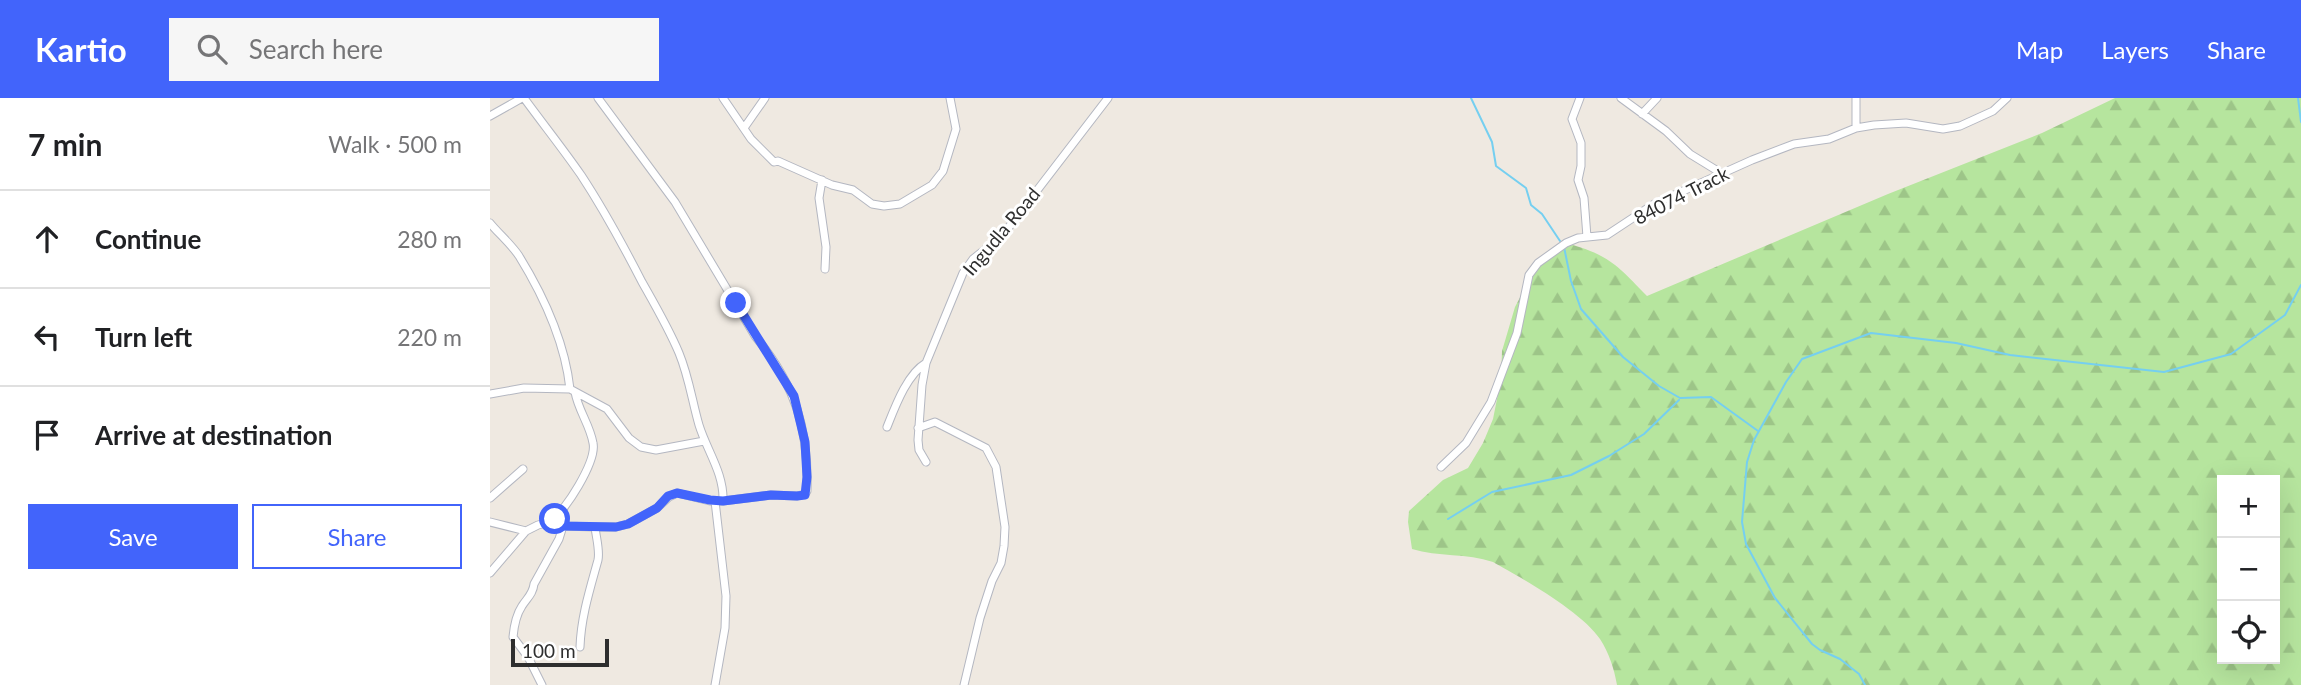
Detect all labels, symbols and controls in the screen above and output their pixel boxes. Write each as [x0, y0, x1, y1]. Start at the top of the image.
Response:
search box [169, 18, 659, 81]
text: Kartio [35, 29, 127, 69]
icon: search [193, 30, 231, 68]
text: Search here [249, 33, 383, 65]
text: Map [2016, 35, 2063, 64]
text: Layers [2101, 35, 2169, 64]
text: Share [2207, 35, 2266, 64]
text: 7 min [28, 126, 102, 162]
text: Walk · 500 m [328, 130, 462, 158]
street label: 84074 Track [1630, 161, 1733, 229]
street label: Ingudla Road [958, 182, 1044, 280]
icon: ahead [28, 220, 66, 258]
text: Continue [95, 223, 201, 255]
text: 280 m [397, 225, 462, 253]
route end [720, 287, 751, 318]
icon: left [28, 318, 66, 356]
text: Turn left [95, 321, 192, 353]
text: 220 m [397, 323, 462, 351]
icon: arrive [28, 416, 66, 454]
text: Arrive at destination [95, 419, 332, 451]
map controls [2217, 475, 2280, 664]
button: + [2217, 475, 2280, 538]
route start [539, 503, 570, 534]
button: Save [28, 504, 238, 569]
button: Share [252, 504, 462, 569]
button: − [2217, 538, 2280, 601]
button: locate [2217, 601, 2280, 664]
scale bar [511, 636, 609, 668]
text: 100 m [522, 639, 576, 662]

